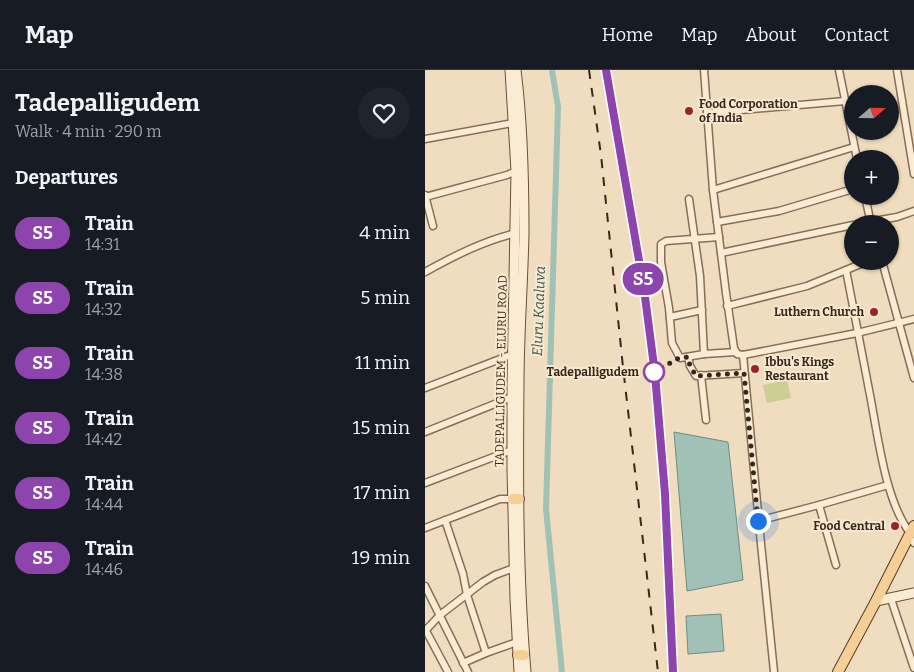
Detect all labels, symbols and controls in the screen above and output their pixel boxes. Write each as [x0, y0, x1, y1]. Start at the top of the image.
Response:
text: Map [25, 21, 74, 49]
text: Home [602, 24, 653, 46]
text: Map [681, 24, 717, 46]
text: About [745, 24, 796, 46]
text: Contact [824, 24, 889, 46]
north arrow [844, 85, 899, 140]
map controls [844, 85, 899, 270]
button: heart [358, 87, 410, 139]
text: Tadepalligudem [15, 89, 200, 117]
place label: Food Corporation of India [699, 97, 798, 125]
marker: Food Corporation of India [683, 105, 695, 117]
text: Walk · 4 min · 290 m [15, 122, 162, 141]
button: + [844, 150, 899, 205]
text: Departures [15, 166, 118, 189]
text: Train [85, 212, 134, 235]
button: − [844, 215, 899, 270]
text: 4 min [359, 221, 410, 244]
text: S5 [32, 222, 53, 244]
text: 14:31 [85, 235, 120, 254]
line badge: S5 [621, 263, 665, 295]
water label: Eluru Kaaluva [529, 266, 549, 356]
text: S5 [633, 268, 653, 290]
street label: TADEPALLIGUDEM - ELURU ROAD [492, 275, 510, 467]
text: Train [85, 277, 134, 300]
text: 5 min [360, 286, 410, 309]
text: S5 [32, 287, 53, 309]
text: 14:32 [85, 300, 122, 319]
place label: Luthern Church [774, 305, 864, 319]
marker: Luthern Church [868, 306, 880, 318]
text: Train [85, 342, 134, 365]
text: 11 min [355, 351, 410, 374]
text: S5 [32, 352, 53, 374]
place label: Ibbu's Kings Restaurant [765, 355, 834, 383]
marker: Tadepalligudem [643, 361, 665, 383]
marker: Ibbu's Kings Restaurant [749, 363, 761, 375]
text: 14:38 [85, 365, 123, 384]
place label: Tadepalligudem [547, 365, 640, 379]
text: Train [85, 407, 134, 430]
text: 15 min [353, 416, 410, 439]
text: S5 [32, 417, 53, 439]
text: 14:42 [85, 430, 122, 449]
text: Train [85, 472, 134, 495]
text: 17 min [353, 481, 410, 504]
text: S5 [32, 482, 53, 504]
text: 14:44 [85, 495, 123, 514]
your location [746, 509, 771, 534]
place label: Food Central [813, 519, 885, 533]
marker: Food Central [889, 520, 901, 532]
text: Train [85, 537, 134, 560]
text: 19 min [352, 546, 410, 569]
text: S5 [32, 547, 53, 569]
text: 14:46 [85, 560, 123, 579]

